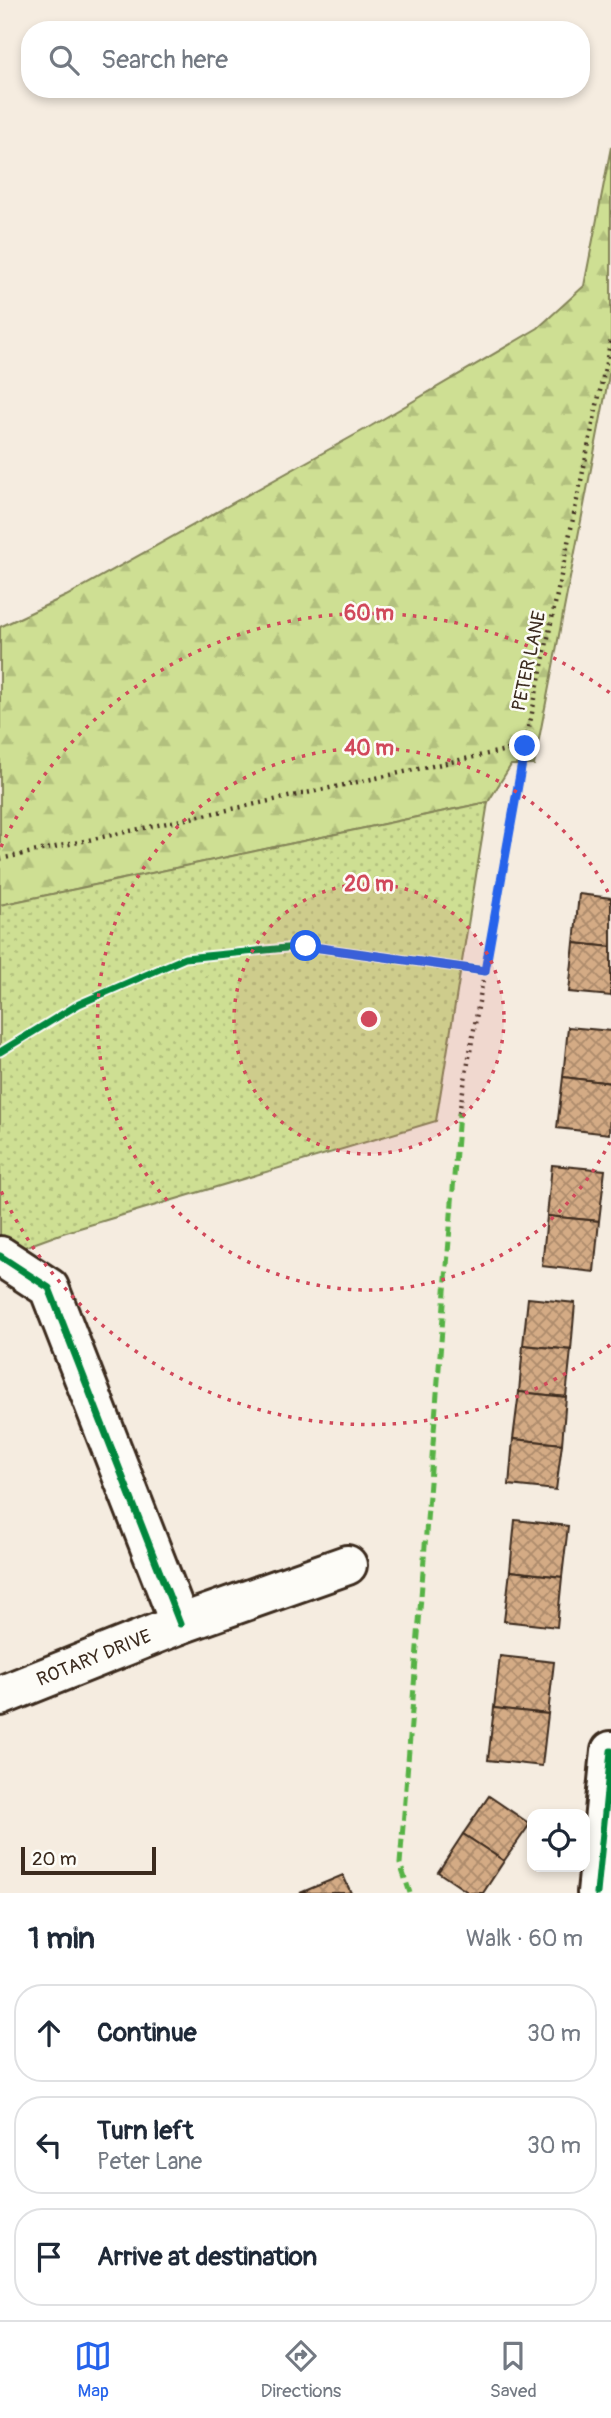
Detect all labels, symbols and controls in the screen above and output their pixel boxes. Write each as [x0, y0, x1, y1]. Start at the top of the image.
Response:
search box [21, 21, 590, 98]
icon: search [45, 41, 83, 79]
text: Search here [101, 44, 228, 76]
text: 60 m [344, 600, 394, 627]
street label: PETER LANE [507, 609, 551, 713]
route end [509, 730, 540, 761]
text: 40 m [344, 735, 394, 762]
text: 20 m [344, 871, 394, 898]
route start [290, 930, 321, 961]
centre of rings [357, 1007, 381, 1031]
street label: ROTARY DRIVE [33, 1624, 155, 1692]
map controls [527, 1809, 590, 1872]
button: locate [527, 1809, 590, 1872]
scale bar [21, 1844, 156, 1876]
text: 20 m [32, 1847, 77, 1871]
text: 1 min [28, 1920, 95, 1957]
text: Walk · 60 m [466, 1924, 583, 1953]
icon: ahead [30, 2014, 68, 2052]
text: Continue [97, 2017, 197, 2049]
text: 30 m [527, 2019, 581, 2048]
text: Turn left [97, 2115, 193, 2147]
icon: left [30, 2126, 68, 2164]
text: 30 m [527, 2131, 581, 2160]
text: Peter Lane [97, 2147, 202, 2176]
icon: arrive [30, 2238, 68, 2276]
text: Arrive at destination [97, 2241, 317, 2273]
tab: Map [74, 2337, 112, 2403]
tab: Directions [261, 2337, 341, 2403]
tab: Saved [490, 2337, 537, 2403]

